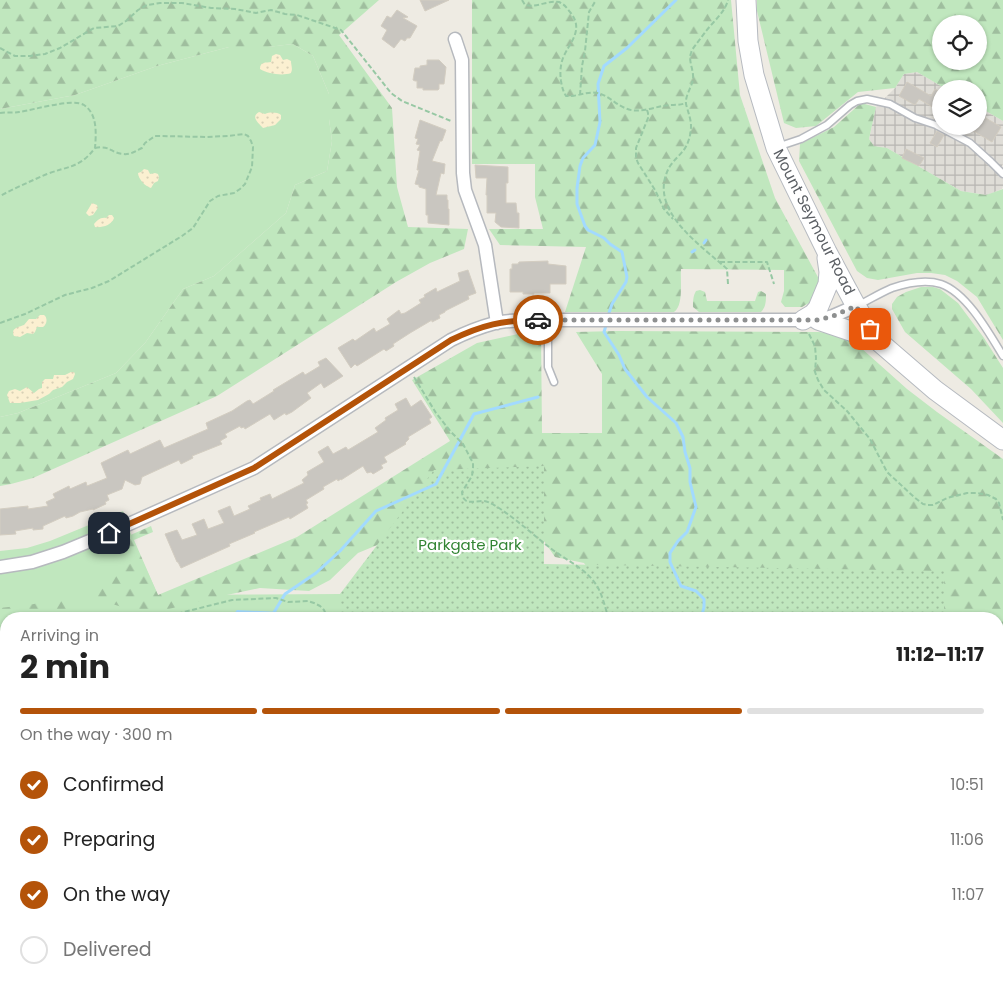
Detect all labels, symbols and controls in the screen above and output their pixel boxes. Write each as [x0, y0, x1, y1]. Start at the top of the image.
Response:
map controls [932, 15, 987, 135]
button: locate [932, 15, 987, 70]
button: layers [932, 80, 987, 135]
street label: Mount Seymour Road [769, 145, 860, 298]
courier [513, 295, 563, 345]
icon: car [524, 306, 552, 334]
pin [849, 308, 891, 350]
icon: bag [856, 315, 884, 343]
pin [88, 512, 130, 554]
icon: home [95, 519, 123, 547]
park label: Parkgate Park [418, 534, 522, 555]
text: Arriving in [20, 624, 99, 647]
text: 11:12–11:17 [896, 641, 984, 668]
text: 2 min [20, 644, 110, 689]
text: On the way · 300 m [20, 723, 173, 746]
icon: check [20, 771, 48, 799]
text: Confirmed [63, 771, 164, 798]
text: 10:51 [950, 773, 984, 796]
icon: check [20, 826, 48, 854]
text: Preparing [63, 826, 155, 853]
text: 11:06 [950, 828, 984, 851]
icon: check [20, 881, 48, 909]
text: On the way [63, 881, 170, 908]
text: 11:07 [952, 883, 984, 906]
text: Delivered [63, 936, 152, 963]

